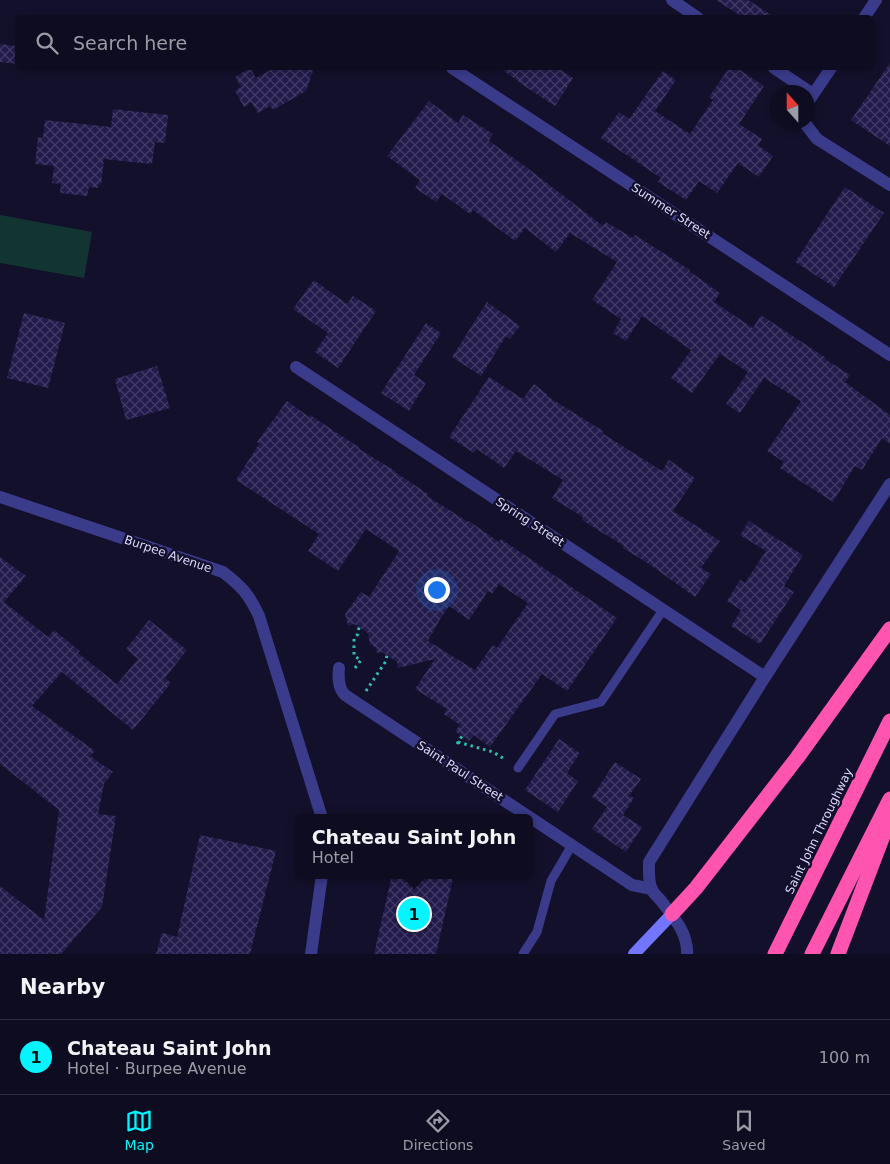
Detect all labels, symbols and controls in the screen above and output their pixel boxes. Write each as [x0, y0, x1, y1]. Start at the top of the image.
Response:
search box [15, 15, 875, 70]
icon: search [33, 29, 61, 57]
text: Search here [73, 32, 187, 54]
north arrow [770, 85, 815, 130]
street label: Summer Street [629, 180, 713, 242]
street label: Spring Street [493, 495, 567, 550]
street label: Burpee Avenue [122, 532, 214, 576]
your location [424, 577, 450, 603]
street label: Saint Paul Street [414, 738, 506, 804]
street label: Saint John Throughway [782, 766, 856, 896]
popup [295, 814, 533, 879]
text: Chateau Saint John [312, 826, 516, 848]
text: Hotel [312, 848, 354, 867]
pin: 1 [398, 895, 430, 933]
text: Nearby [20, 975, 105, 999]
text: Chateau Saint John [67, 1037, 272, 1059]
text: 1 [30, 1048, 42, 1067]
text: 100 m [819, 1048, 870, 1067]
text: Hotel · Burpee Avenue [67, 1059, 247, 1078]
tab: Map [124, 1107, 154, 1153]
tab: Directions [403, 1107, 473, 1153]
tab: Saved [722, 1107, 766, 1153]

